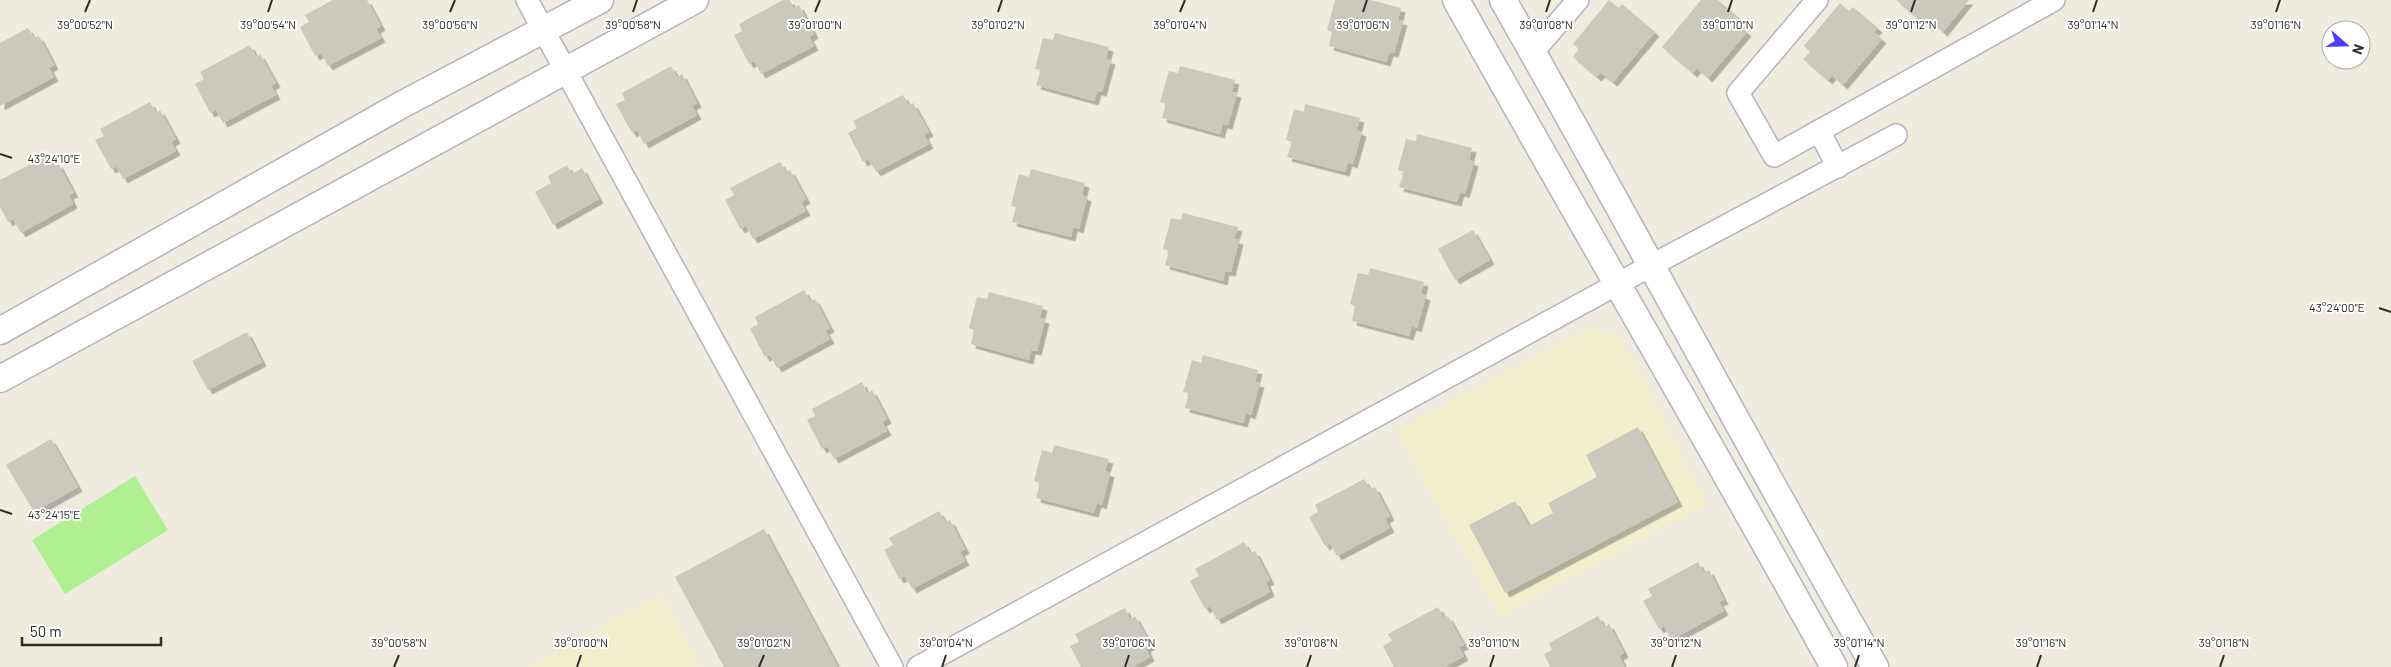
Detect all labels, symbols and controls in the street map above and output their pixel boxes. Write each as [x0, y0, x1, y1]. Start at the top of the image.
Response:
text: 39°00'52"N [57, 17, 113, 31]
text: 39°00'54"N [240, 17, 296, 31]
text: 39°00'56"N [422, 17, 478, 31]
text: 39°00'58"N [605, 17, 661, 31]
text: 39°01'00"N [788, 17, 842, 31]
text: 39°01'02"N [971, 17, 1025, 31]
text: 39°01'04"N [1153, 17, 1207, 31]
text: 39°01'06"N [1336, 17, 1390, 31]
text: 39°01'08"N [1519, 17, 1573, 31]
text: 39°01'10"N [1702, 17, 1754, 31]
text: 39°01'12"N [1885, 17, 1937, 31]
text: 39°01'14"N [2067, 17, 2119, 31]
text: 39°01'16"N [2251, 17, 2301, 31]
north arrow [2321, 20, 2371, 70]
text: N [2349, 42, 2368, 57]
text: 43°24'10"E [27, 151, 81, 165]
text: 43°24'00"E [2309, 300, 2365, 314]
text: 43°24'15"E [28, 507, 80, 521]
scale bar [22, 614, 161, 646]
text: 50 m [30, 622, 62, 640]
text: 39°00'58"N [371, 635, 427, 649]
text: 39°01'00"N [554, 635, 608, 649]
text: 39°01'02"N [737, 635, 791, 649]
text: 39°01'04"N [919, 635, 973, 649]
text: 39°01'06"N [1102, 635, 1156, 649]
text: 39°01'08"N [1284, 635, 1338, 649]
text: 39°01'10"N [1468, 635, 1520, 649]
text: 39°01'12"N [1650, 635, 1702, 649]
text: 39°01'14"N [1833, 635, 1885, 649]
text: 39°01'16"N [2016, 635, 2066, 649]
text: 39°01'18"N [2199, 635, 2249, 649]

